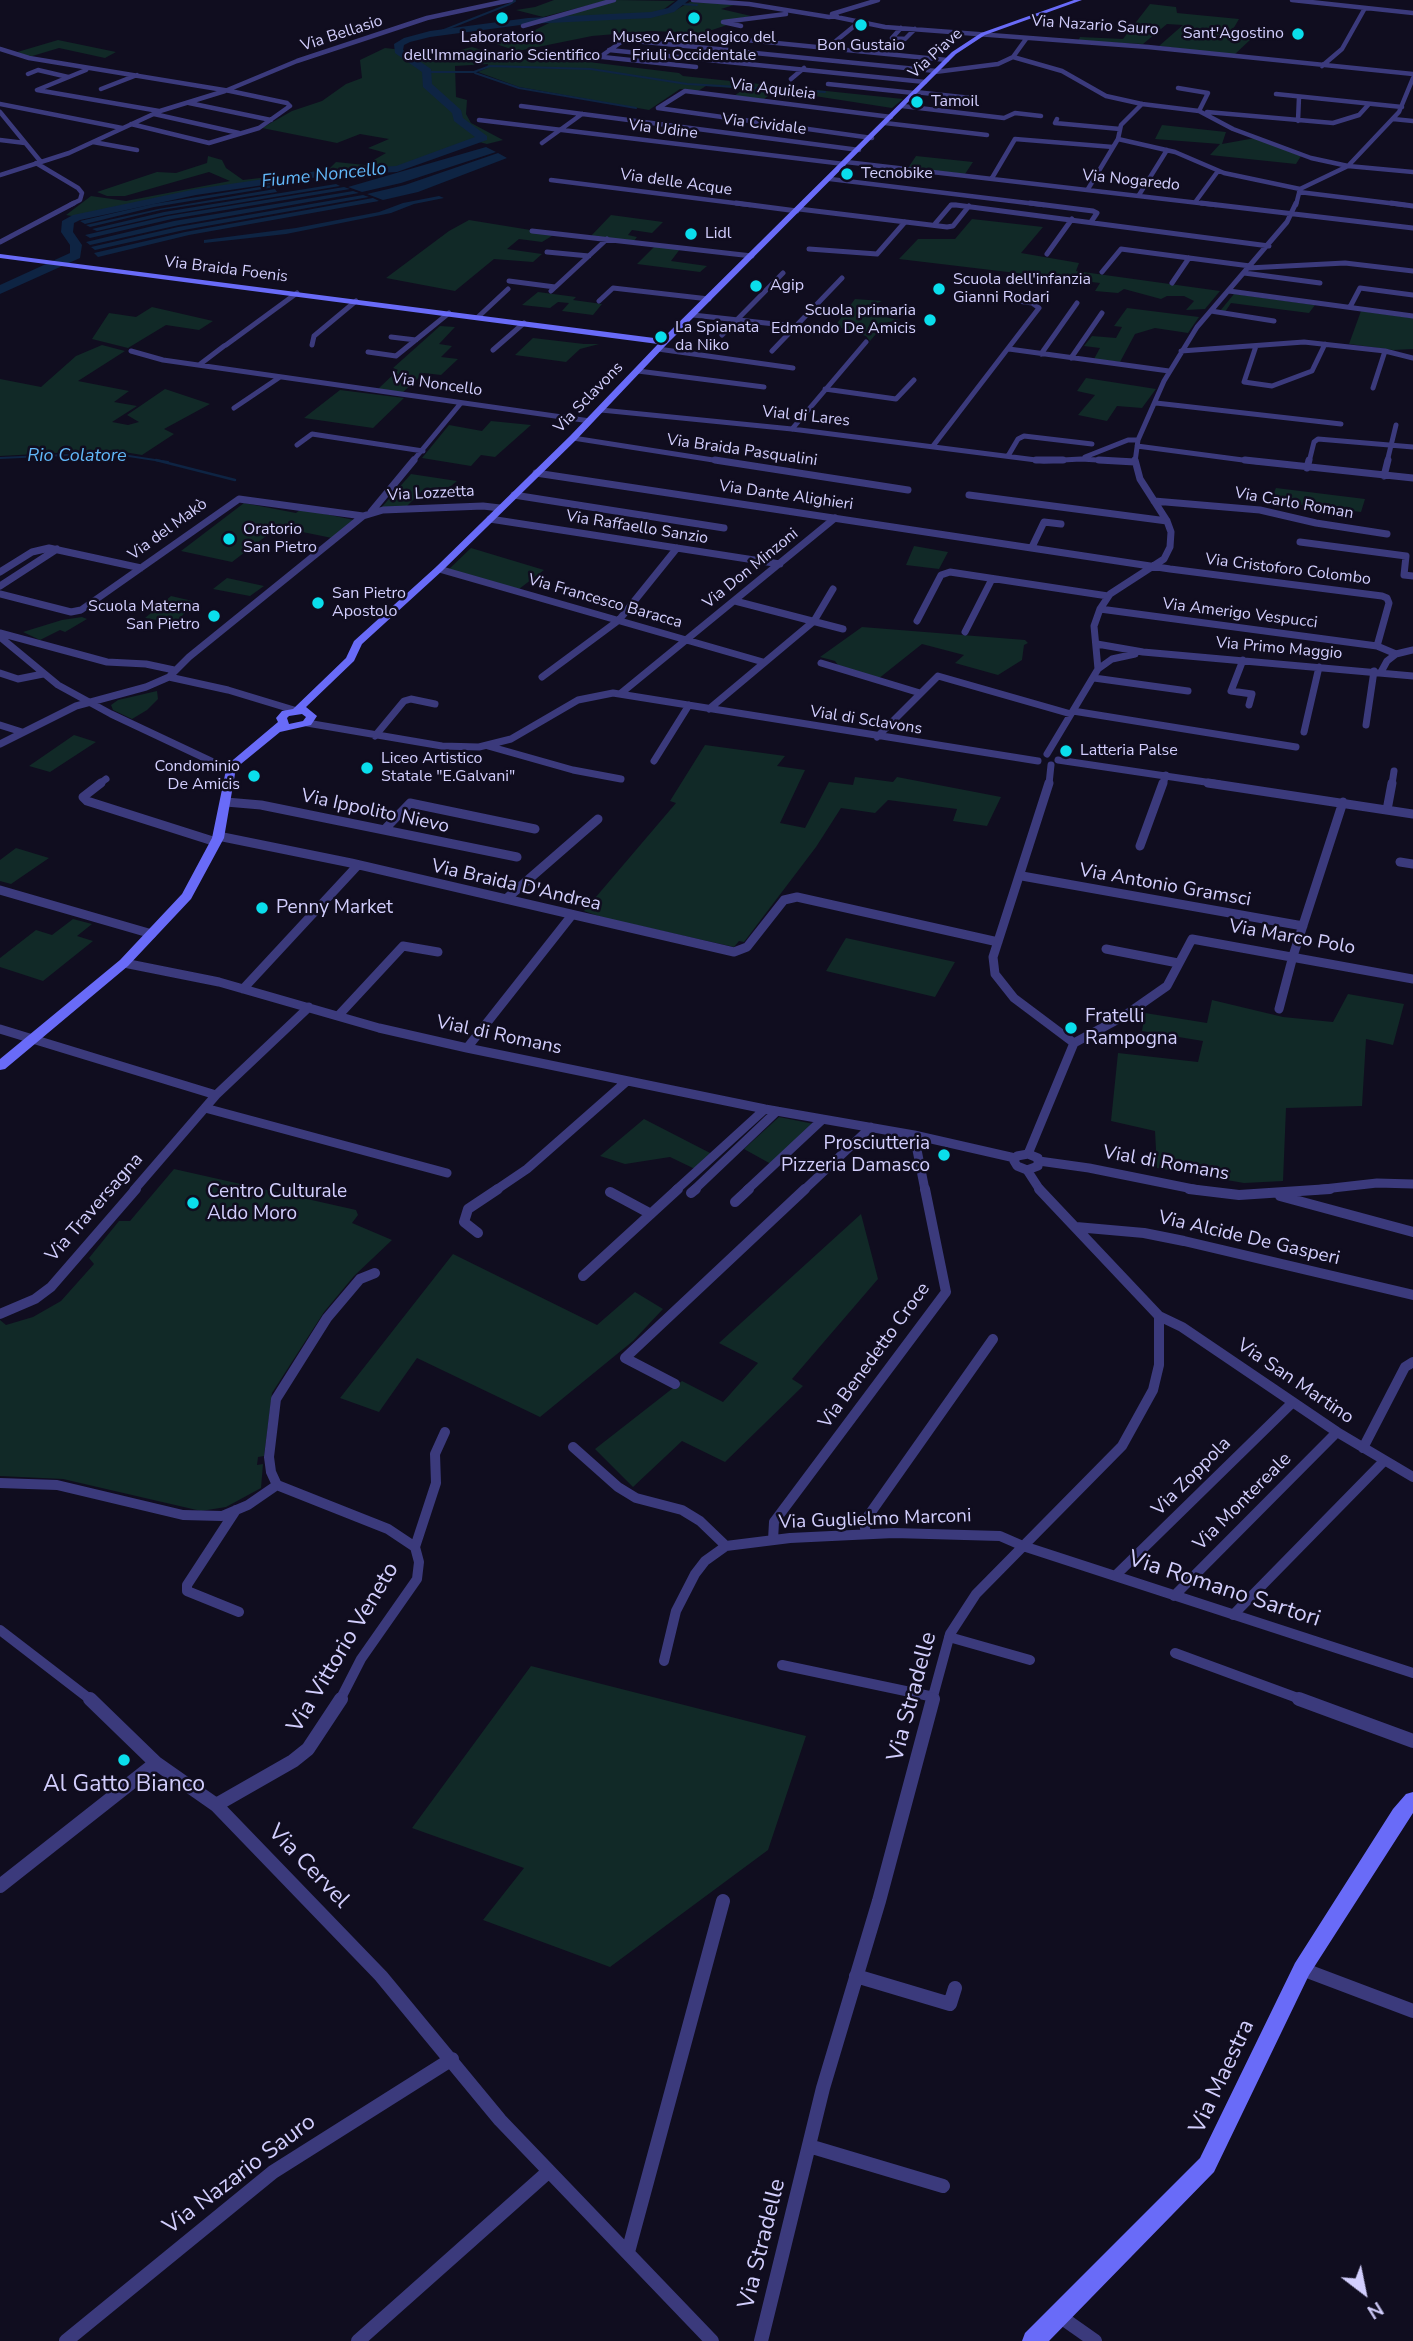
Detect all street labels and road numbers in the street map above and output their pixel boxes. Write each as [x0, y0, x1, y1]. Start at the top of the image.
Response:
street label: Via Bellasio [299, 12, 385, 56]
street label: Via Nazario Sauro [1031, 12, 1159, 40]
street label: Via Piave [905, 25, 967, 83]
street label: Via Aquileia [729, 75, 817, 105]
street label: Via Cividale [721, 110, 807, 140]
street label: Via Udine [627, 116, 699, 144]
street label: Via delle Acque [619, 166, 733, 200]
street label: Via Nogaredo [1081, 166, 1181, 196]
street label: Via Braida Foenis [163, 253, 289, 287]
street label: Via Sclavons [550, 358, 628, 438]
street label: Via Noncello [391, 369, 483, 401]
street label: Vial di Lares [761, 403, 851, 431]
street label: Via Braida Pasqualini [665, 431, 819, 471]
street label: Via Dante Alighieri [718, 477, 854, 515]
street label: Via Lozzetta [387, 482, 475, 506]
street label: Via Carlo Roman [1233, 484, 1355, 524]
street label: Via del Makò [125, 495, 211, 565]
street label: Via Raffaello Sanzio [565, 507, 709, 549]
street label: Via Don Minzoni [700, 525, 802, 613]
street label: Via Cristoforo Colombo [1204, 550, 1372, 590]
street label: Via Francesco Baracca [526, 571, 684, 633]
street label: Via Amerigo Vespucci [1161, 595, 1319, 633]
street label: Via Primo Maggio [1215, 634, 1343, 664]
street label: Vial di Sclavons [808, 703, 924, 739]
street label: Via Ippolito Nievo [299, 785, 451, 839]
street label: Via Braida D'Andrea [429, 855, 603, 917]
street label: Via Antonio Gramsci [1077, 860, 1253, 912]
street label: Via Marco Polo [1227, 916, 1357, 960]
street label: Vial di Romans [434, 1012, 564, 1060]
street label: Vial di Romans [1101, 1142, 1231, 1186]
street label: Via Traversagna [42, 1149, 148, 1267]
street label: Via Alcide De Gasperi [1156, 1207, 1342, 1271]
street label: Via Benedetto Croce [814, 1279, 936, 1433]
street label: Via San Martino [1232, 1335, 1358, 1429]
street label: Via Zoppola [1148, 1433, 1236, 1521]
street label: Via Montereale [1189, 1448, 1297, 1556]
street label: Via Guglielmo Marconi [778, 1505, 972, 1535]
street label: Via Romano Sartori [1124, 1546, 1324, 1634]
street label: Via Vittorio Veneto [282, 1558, 406, 1738]
street label: Via Stradelle [882, 1629, 944, 1765]
street label: Via Cervel [261, 1819, 355, 1915]
street label: Via Maestra [1185, 2016, 1261, 2138]
street label: Via Nazario Sauro [158, 2109, 322, 2241]
street label: Via Stradelle [734, 2176, 792, 2312]

